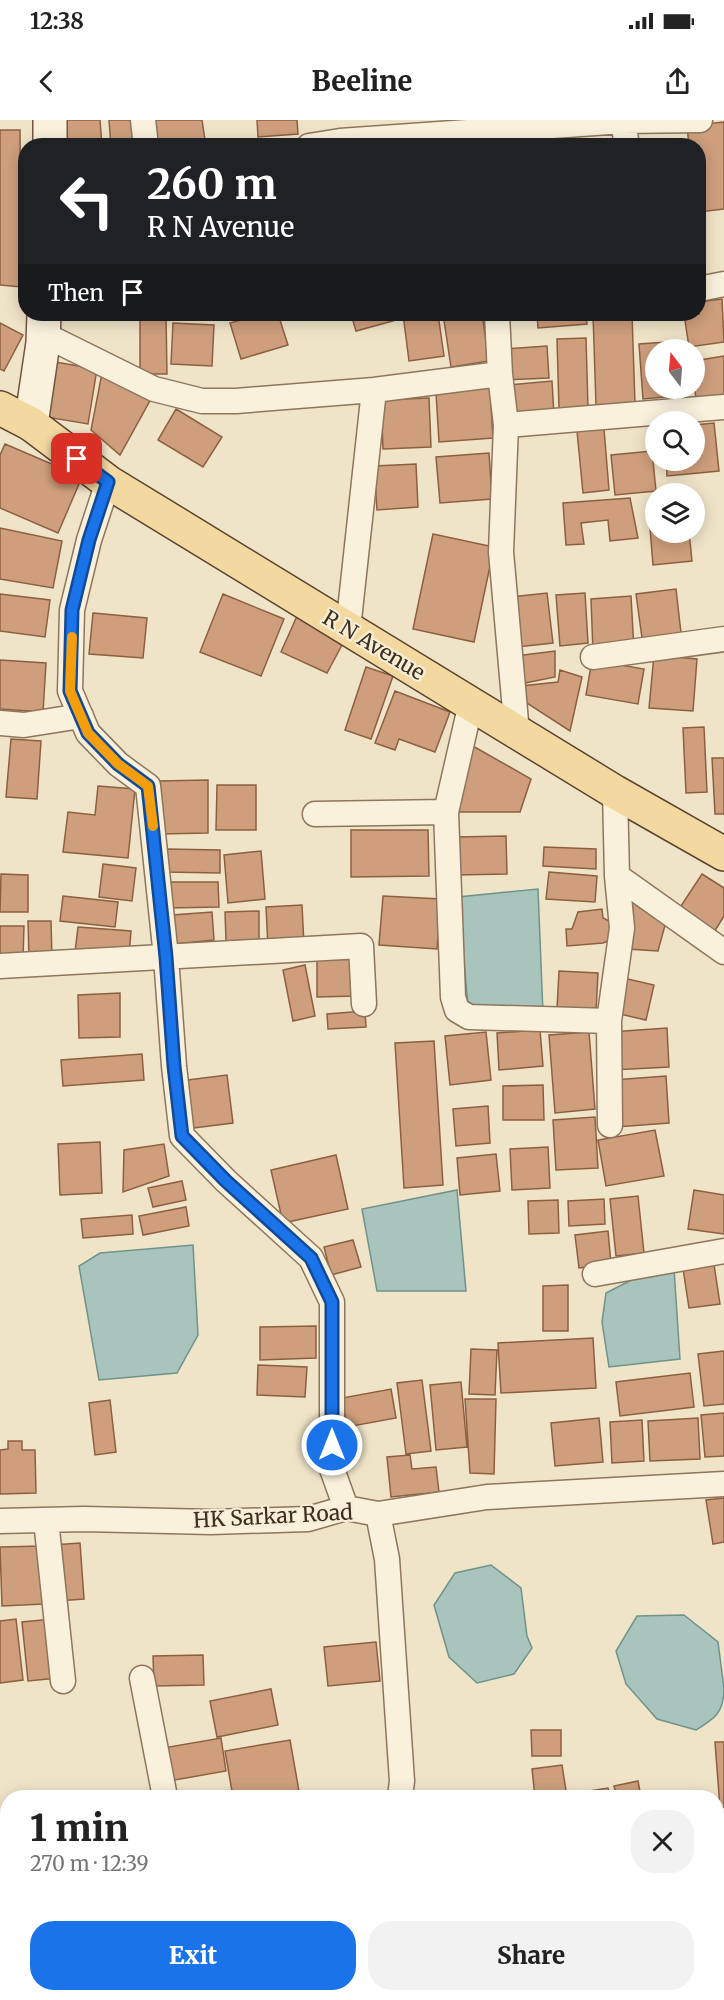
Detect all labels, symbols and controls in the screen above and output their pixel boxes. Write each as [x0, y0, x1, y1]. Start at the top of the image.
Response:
text: 12:38 [30, 7, 84, 35]
text: Beeline [312, 64, 412, 98]
icon: back [30, 65, 63, 98]
icon: share [661, 65, 694, 98]
text: 260 m [147, 158, 277, 210]
icon: left [48, 162, 126, 240]
text: R N Avenue [147, 210, 294, 244]
icon: arrive [116, 276, 149, 309]
text: Then [48, 279, 104, 307]
north arrow [645, 339, 705, 399]
map controls [645, 339, 705, 543]
button: search [645, 411, 705, 471]
pin [51, 433, 102, 484]
icon: arrive [60, 442, 93, 475]
button: layers [645, 483, 705, 543]
street label: R N Avenue [318, 604, 430, 686]
position arrow [300, 1413, 364, 1477]
street label: HK Sarkar Road [192, 1498, 354, 1534]
text: 1 min [30, 1806, 129, 1851]
button: close [631, 1810, 694, 1873]
text: 270 m · 12:39 [30, 1851, 149, 1876]
button: Exit [30, 1921, 356, 1990]
button: Share [368, 1921, 694, 1990]

